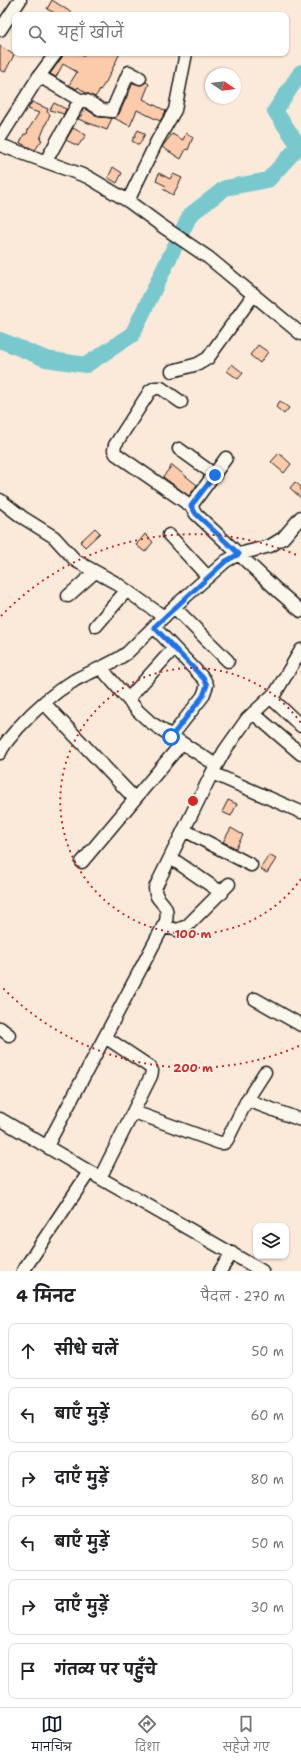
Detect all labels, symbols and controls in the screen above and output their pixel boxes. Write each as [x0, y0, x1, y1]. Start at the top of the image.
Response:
search box [12, 12, 289, 56]
icon: search [26, 23, 48, 45]
text: यहाँ खोजें [58, 23, 124, 43]
north arrow [205, 68, 241, 104]
route end [206, 466, 224, 484]
route start [162, 728, 180, 746]
centre of rings [186, 794, 200, 808]
text: 100 m [175, 926, 212, 942]
text: 200 m [173, 1060, 213, 1076]
map controls [253, 1223, 289, 1259]
button: layers [253, 1223, 289, 1259]
text: 4 मिनट [16, 1285, 75, 1307]
text: पैदल · 270 m [201, 1288, 285, 1305]
icon: ahead [17, 1340, 39, 1362]
text: सीधे चलें [55, 1340, 118, 1360]
text: 50 m [251, 1343, 284, 1360]
icon: left [17, 1404, 39, 1426]
text: बाएँ मुड़ें [55, 1404, 109, 1424]
text: 60 m [251, 1407, 284, 1424]
icon: right [17, 1468, 39, 1490]
text: दाएँ मुड़ें [55, 1468, 109, 1488]
text: 80 m [250, 1471, 284, 1488]
icon: left [17, 1532, 39, 1554]
text: बाएँ मुड़ें [55, 1532, 109, 1552]
text: 50 m [251, 1535, 284, 1552]
icon: right [17, 1596, 39, 1618]
text: दाएँ मुड़ें [55, 1596, 109, 1616]
text: 30 m [250, 1599, 284, 1616]
icon: arrive [17, 1660, 39, 1682]
text: गंतव्य पर पहुँचे [55, 1660, 157, 1680]
tab: मानचित्र [32, 1713, 72, 1759]
tab: दिशा [135, 1713, 160, 1759]
tab: सहेजे गए [223, 1713, 269, 1759]

